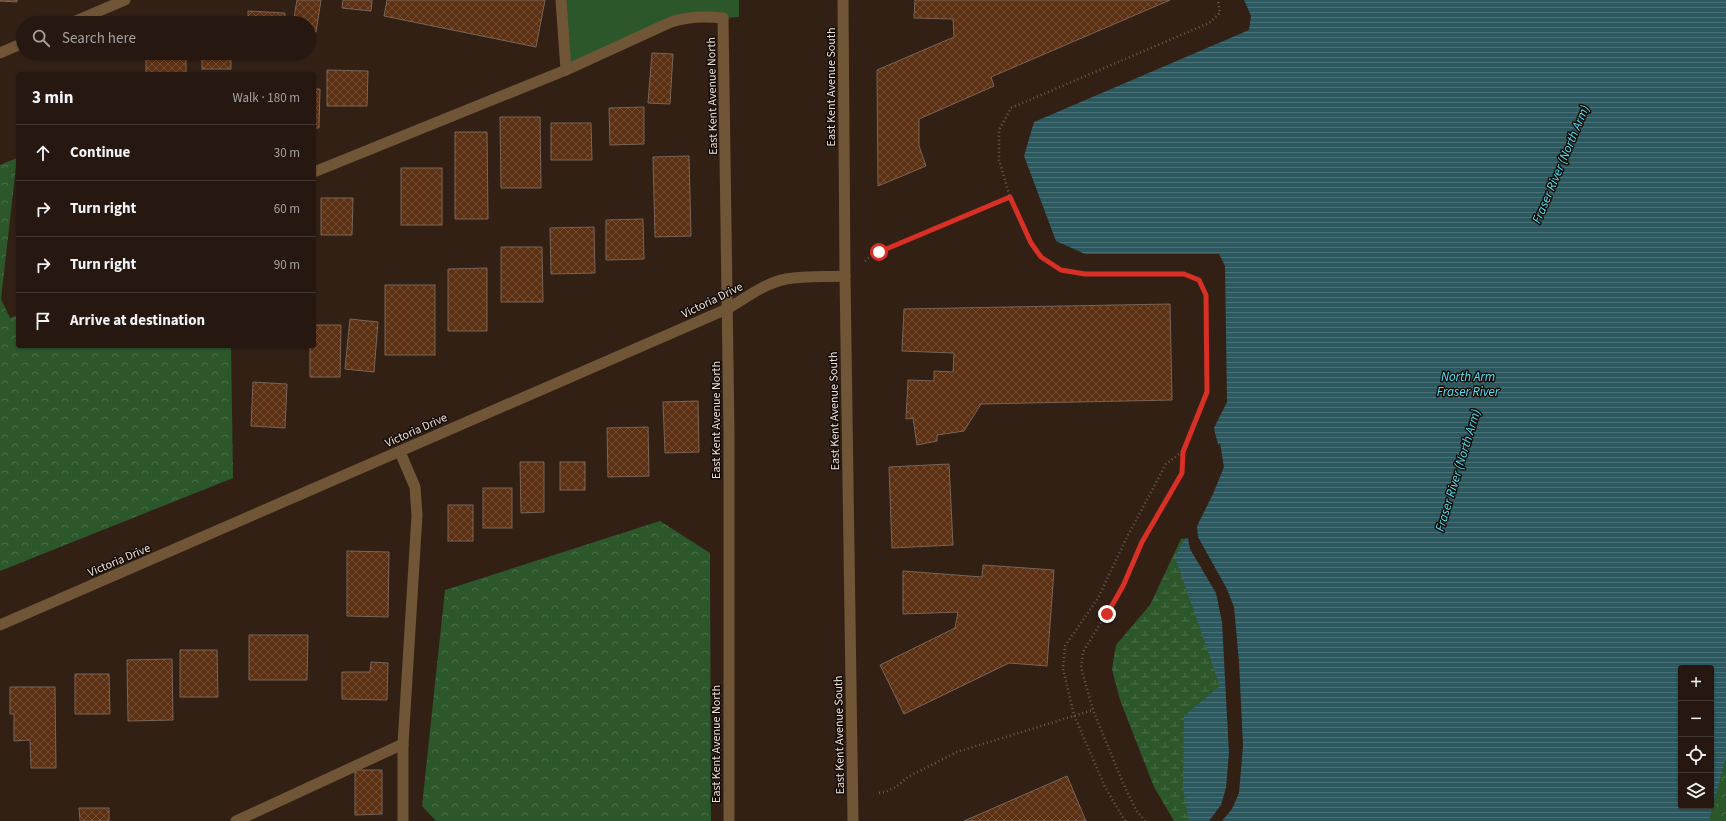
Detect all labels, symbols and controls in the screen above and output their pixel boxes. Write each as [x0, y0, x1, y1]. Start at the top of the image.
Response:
search box [16, 16, 316, 60]
icon: search [30, 27, 52, 49]
text: Search here [62, 28, 136, 49]
street label: East Kent Avenue South [823, 28, 840, 146]
street label: East Kent Avenue North [703, 37, 722, 155]
text: 3 min [32, 86, 73, 110]
text: Walk · 180 m [232, 89, 300, 107]
water label: Fraser River (North Arm) [1528, 102, 1594, 226]
icon: ahead [32, 142, 54, 164]
text: Continue [70, 142, 130, 163]
text: 30 m [274, 144, 300, 162]
icon: right [32, 198, 54, 220]
text: Turn right [70, 198, 136, 219]
text: 60 m [274, 200, 300, 218]
route start [870, 243, 888, 261]
icon: right [32, 254, 54, 276]
text: Turn right [70, 254, 136, 275]
text: 90 m [274, 256, 300, 274]
street label: Victoria Drive [679, 278, 746, 323]
icon: arrive [32, 310, 54, 332]
text: Arrive at destination [70, 310, 205, 331]
street label: East Kent Avenue South [825, 351, 844, 471]
street label: East Kent Avenue North [708, 361, 725, 479]
water label: North Arm Fraser River [1437, 368, 1500, 401]
water label: Fraser River (North Arm) [1431, 407, 1485, 534]
street label: Victoria Drive [382, 409, 450, 452]
street label: Victoria Drive [85, 540, 153, 581]
route end [1098, 605, 1116, 623]
map controls [1678, 665, 1714, 809]
button: + [1678, 665, 1714, 701]
street label: East Kent Avenue South [830, 675, 849, 795]
street label: East Kent Avenue North [708, 685, 725, 803]
button: − [1678, 701, 1714, 737]
button: locate [1678, 737, 1714, 773]
button: layers [1678, 773, 1714, 809]

